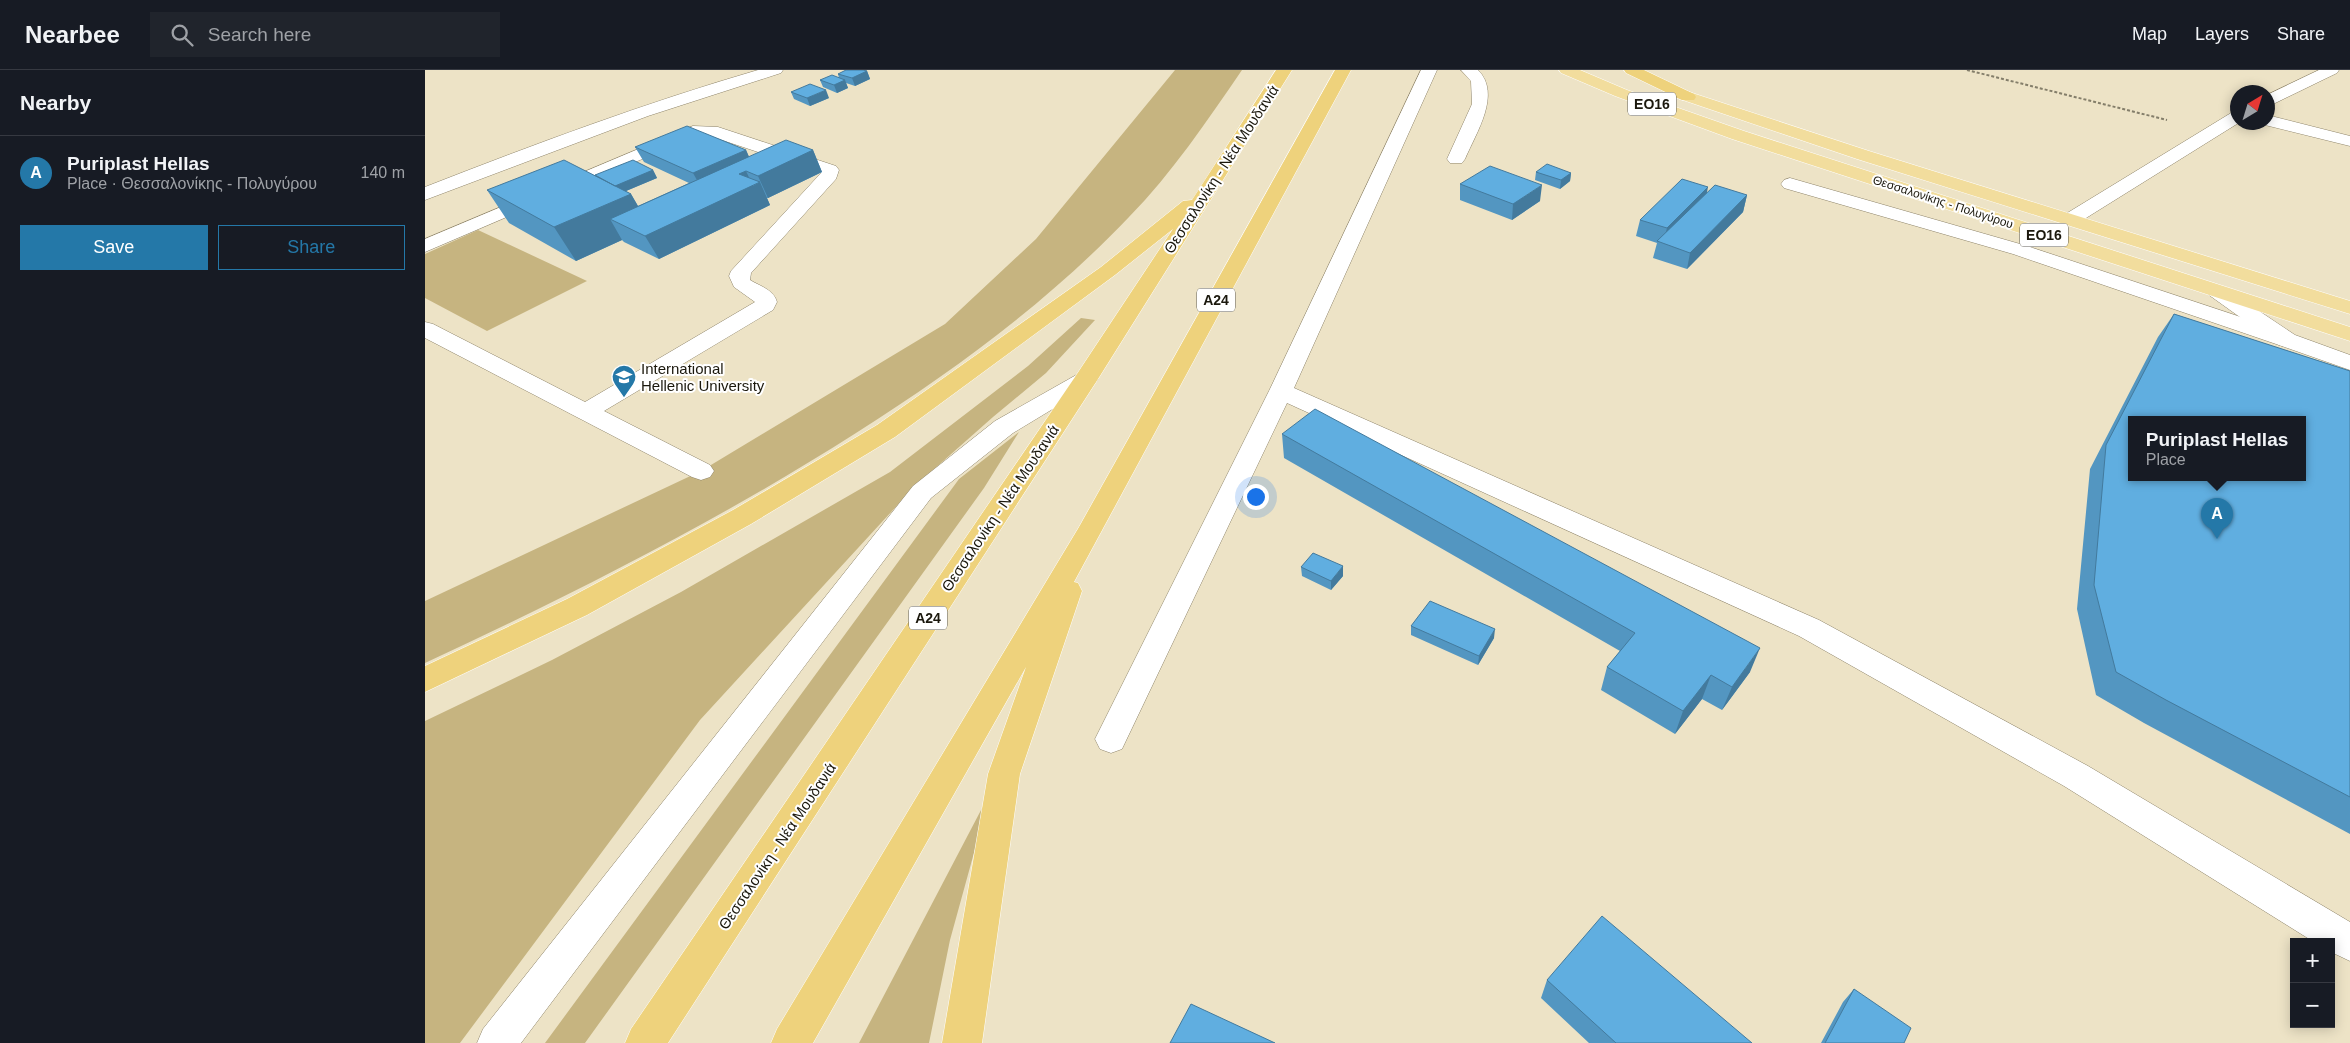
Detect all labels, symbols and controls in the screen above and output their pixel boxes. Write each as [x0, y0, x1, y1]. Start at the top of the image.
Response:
search box [150, 12, 500, 57]
text: Nearbee [25, 21, 120, 48]
icon: search [168, 21, 196, 49]
text: Search here [208, 24, 311, 45]
text: Map [2132, 24, 2167, 44]
text: Layers [2195, 24, 2249, 44]
text: Share [2277, 24, 2325, 44]
street label: Θεσσαλονίκη - Νέα Μουδανιά [1160, 81, 1282, 256]
north arrow [2230, 85, 2275, 130]
text: Nearby [20, 91, 91, 114]
road number: ΕΟ16 [1628, 92, 1676, 116]
text: Puriplast Hellas [67, 153, 210, 174]
text: A [30, 164, 42, 181]
text: 140 m [361, 164, 405, 181]
street label: Θεσσαλονίκης - Πολυγύρου [1871, 173, 2015, 231]
text: Place · Θεσσαλονίκης - Πολυγύρου [67, 175, 317, 192]
road number: ΕΟ16 [2020, 224, 2068, 246]
button: Save [20, 225, 208, 270]
button: Share [218, 225, 405, 270]
road number: Α24 [1197, 288, 1235, 312]
place label: International Hellenic University [641, 360, 765, 394]
school or university icon: International Hellenic University [611, 364, 637, 398]
popup [2128, 416, 2306, 481]
street label: Θεσσαλονίκη - Νέα Μουδανιά [938, 421, 1062, 594]
text: Puriplast Hellas [2146, 429, 2288, 450]
text: Place [2146, 451, 2186, 468]
your location [1243, 484, 1269, 510]
pin: A [2201, 498, 2233, 539]
road number: Α24 [909, 606, 947, 630]
street label: Θεσσαλονίκη - Νέα Μουδανιά [715, 759, 839, 932]
map controls [2290, 938, 2335, 1028]
button: + [2290, 938, 2335, 983]
button: − [2290, 983, 2335, 1028]

